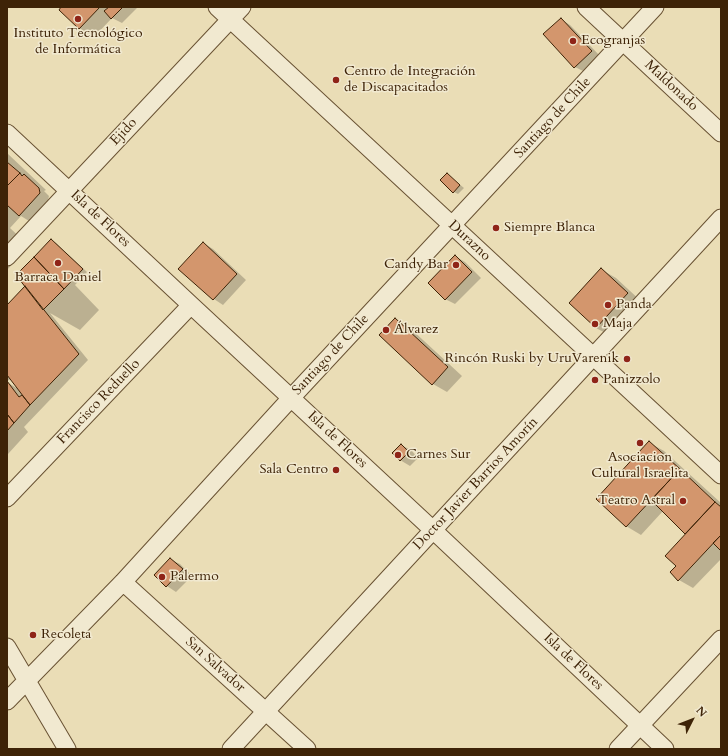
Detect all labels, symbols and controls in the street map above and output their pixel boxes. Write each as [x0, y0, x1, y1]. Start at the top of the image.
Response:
marker: Instituto Tecnológico de Informática [73, 14, 83, 24]
place label: Instituto Tecnológico de Informática [13, 26, 143, 58]
place label: Ecogranjas [581, 33, 645, 49]
marker: Ecogranjas [568, 36, 578, 46]
street label: Maldonado [641, 57, 701, 115]
place label: Centro de Integración de Discapacitados [344, 64, 476, 96]
street label: Santiago de Chile [511, 74, 595, 162]
marker: Centro de Integración de Discapacitados [331, 75, 341, 85]
street label: Ejido [107, 115, 141, 149]
street label: Isla de Flores [67, 187, 133, 251]
street label: Durazno [444, 217, 494, 265]
place label: Siempre Blanca [504, 220, 595, 236]
marker: Siempre Blanca [491, 223, 501, 233]
place label: Candy Bar [384, 257, 448, 273]
marker: Barraca Daniel [53, 258, 63, 268]
marker: Candy Bar [451, 260, 461, 270]
place label: Barraca Daniel [14, 270, 102, 286]
place label: Panda [616, 297, 652, 313]
marker: Panda [603, 300, 613, 310]
street label: Santiago de Chile [289, 311, 373, 399]
place label: Maja [603, 316, 632, 332]
marker: Maja [590, 319, 600, 329]
place label: Álvarez [394, 322, 438, 338]
marker: Álvarez [381, 325, 391, 335]
place label: Rincón Ruski by UruVarenik [444, 351, 619, 367]
marker: Rincón Ruski by UruVarenik [622, 354, 632, 364]
street label: Francisco Reduello [54, 356, 144, 448]
place label: Panizzolo [603, 372, 660, 388]
marker: Panizzolo [590, 375, 600, 385]
street label: Isla de Flores [304, 408, 370, 472]
street label: Doctor Javier Barrios Amorín [410, 414, 542, 554]
marker: Asociacion Cultural Israelita [635, 438, 645, 448]
place label: Carnes Sur [406, 447, 470, 463]
marker: Carnes Sur [393, 450, 403, 460]
place label: Asociacion Cultural Israelita [591, 450, 689, 482]
place label: Sala Centro [259, 462, 328, 478]
marker: Sala Centro [331, 465, 341, 475]
place label: Teatro Astral [598, 493, 675, 509]
marker: Teatro Astral [678, 496, 688, 506]
place label: Palermo [170, 569, 219, 585]
marker: Palermo [157, 572, 167, 582]
place label: Recoleta [41, 627, 91, 643]
marker: Recoleta [28, 630, 38, 640]
street label: Isla de Flores [540, 630, 606, 694]
street label: San Salvador [182, 634, 248, 696]
north arrow [672, 700, 712, 740]
text: N [693, 703, 710, 720]

